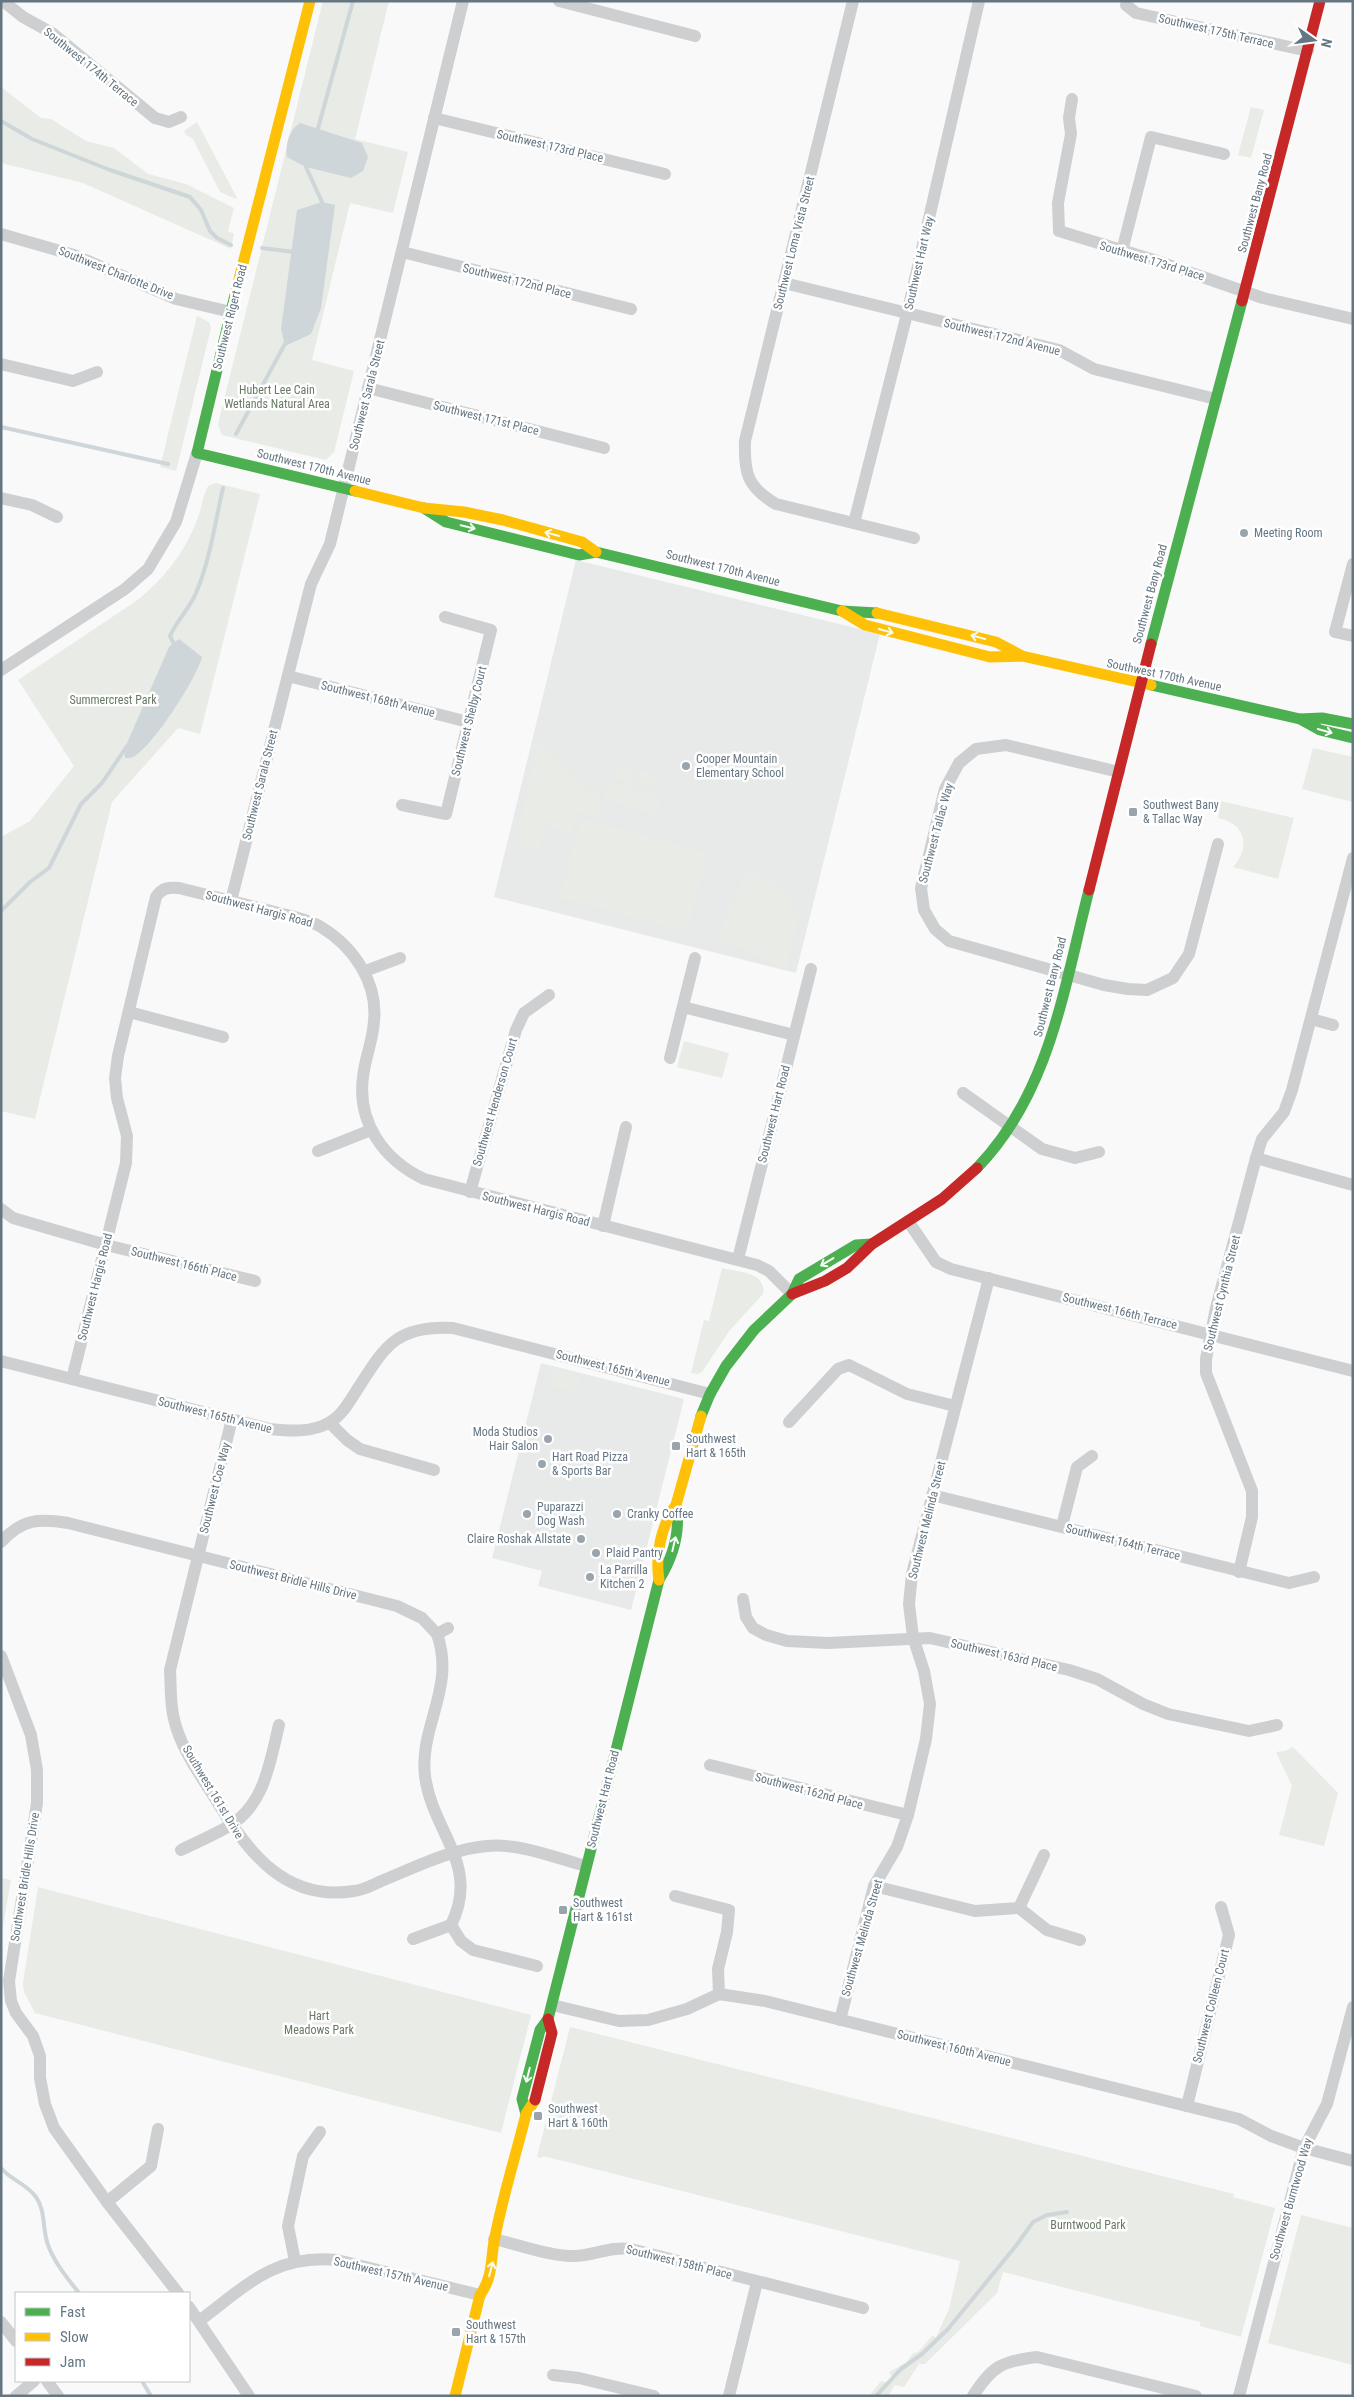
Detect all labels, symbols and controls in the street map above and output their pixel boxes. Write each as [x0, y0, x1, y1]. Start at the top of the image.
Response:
street label: Southwest 175th Terrace [1157, 11, 1275, 51]
north arrow [1289, 15, 1339, 65]
street label: Southwest 174th Terrace [41, 25, 141, 110]
text: N [1318, 37, 1335, 49]
street label: Southwest 173rd Place [495, 127, 605, 165]
street label: Southwest Bany Road [1235, 152, 1275, 254]
street label: Southwest Loma Vista Street [771, 174, 817, 311]
street label: Southwest Hart Way [901, 215, 937, 311]
street label: Southwest 173rd Place [1098, 238, 1206, 284]
street label: Southwest Charlotte Drive [56, 244, 176, 303]
street label: Southwest 172nd Place [461, 261, 573, 301]
street label: Southwest Rigert Road [210, 263, 250, 371]
street label: Southwest 172nd Avenue [942, 316, 1062, 358]
street label: Southwest Sarala Street [347, 338, 388, 452]
park label: Hubert Lee Cain Wetlands Natural Area [224, 383, 330, 411]
street label: Southwest 171st Place [432, 398, 541, 438]
street label: Southwest 170th Avenue [256, 446, 373, 488]
one-way arrow [459, 523, 475, 532]
place label: Meeting Room [1254, 526, 1323, 540]
marker: Meeting Room [1238, 527, 1250, 539]
one-way arrow [544, 529, 560, 538]
street label: Southwest Bany Road [1130, 543, 1170, 645]
street label: Southwest 170th Avenue [665, 547, 782, 589]
one-way arrow [878, 626, 894, 636]
one-way arrow [970, 632, 986, 642]
street label: Southwest 170th Avenue [1105, 656, 1223, 694]
street label: Southwest Shelby Court [449, 664, 490, 777]
street label: Southwest 168th Avenue [320, 678, 437, 720]
park label: Summercrest Park [69, 693, 157, 707]
one-way arrow [1317, 727, 1333, 737]
street label: Southwest Sarala Street [240, 728, 281, 842]
place label: Cooper Mountain Elementary School [696, 752, 784, 780]
marker: Cooper Mountain Elementary School [680, 760, 692, 772]
street label: Southwest Tallac Way [916, 782, 956, 884]
place label: Southwest Bany & Tallac Way [1143, 798, 1219, 826]
marker: Southwest Bany & Tallac Way [1127, 806, 1139, 818]
street label: Southwest Hargis Road [204, 888, 314, 930]
street label: Southwest Bany Road [1031, 936, 1069, 1038]
street label: Southwest Henderson Court [470, 1036, 520, 1168]
street label: Southwest Hart Road [755, 1064, 793, 1164]
street label: Southwest Hargis Road [481, 1189, 591, 1229]
street label: Southwest Hargis Road [75, 1232, 115, 1342]
street label: Southwest Cynthia Street [1201, 1233, 1243, 1352]
street label: Southwest 166th Place [130, 1244, 239, 1284]
one-way arrow [821, 1257, 835, 1267]
street label: Southwest 166th Terrace [1061, 1290, 1179, 1332]
street label: Southwest 165th Avenue [555, 1347, 672, 1389]
street label: Southwest 165th Avenue [157, 1394, 274, 1436]
place label: Moda Studios Hair Salon [473, 1425, 538, 1453]
place label: Southwest Hart & 165th [686, 1432, 746, 1460]
marker: Moda Studios Hair Salon [542, 1433, 554, 1445]
marker: Southwest Hart & 165th [670, 1440, 682, 1452]
street label: Southwest Coe Way [197, 1441, 233, 1535]
place label: Hart Road Pizza & Sports Bar [552, 1450, 628, 1478]
marker: Hart Road Pizza & Sports Bar [536, 1458, 548, 1470]
street label: Southwest Melinda Street [906, 1459, 949, 1580]
place label: Puparazzi Dog Wash [537, 1500, 585, 1528]
place label: Cranky Coffee [627, 1507, 694, 1521]
marker: Puparazzi Dog Wash [521, 1508, 533, 1520]
marker: Cranky Coffee [611, 1508, 623, 1520]
street label: Southwest 164th Terrace [1064, 1521, 1182, 1563]
place label: Claire Roshak Allstate [467, 1532, 571, 1546]
marker: Claire Roshak Allstate [575, 1533, 587, 1545]
one-way arrow [670, 1536, 679, 1552]
place label: Plaid Pantry [606, 1546, 663, 1560]
marker: Plaid Pantry [590, 1547, 602, 1559]
street label: Southwest Bridle Hills Drive [228, 1557, 358, 1603]
place label: La Parrilla Kitchen 2 [600, 1563, 648, 1591]
marker: La Parrilla Kitchen 2 [584, 1571, 596, 1583]
street label: Southwest 163rd Place [949, 1636, 1059, 1674]
street label: Southwest 161st Drive [180, 1743, 247, 1841]
street label: Southwest Hart Road [584, 1749, 622, 1849]
street label: Southwest 162nd Place [753, 1770, 865, 1812]
street label: Southwest Bridle Hills Drive [8, 1811, 42, 1943]
street label: Southwest Melinda Street [839, 1877, 886, 1998]
place label: Southwest Hart & 161st [573, 1896, 633, 1924]
marker: Southwest Hart & 161st [557, 1904, 569, 1916]
street label: Southwest Colleen Court [1190, 1947, 1232, 2064]
park label: Hart Meadows Park [284, 2009, 355, 2037]
street label: Southwest 160th Avenue [896, 2027, 1013, 2069]
one-way arrow [523, 2067, 532, 2083]
place label: Southwest Hart & 160th [548, 2102, 608, 2130]
marker: Southwest Hart & 160th [532, 2110, 544, 2122]
street label: Southwest Burntwood Way [1267, 2136, 1315, 2262]
park label: Burntwood Park [1050, 2218, 1126, 2232]
street label: Southwest 158th Place [625, 2242, 734, 2282]
street label: Southwest 157th Avenue [332, 2254, 450, 2294]
one-way arrow [487, 2261, 496, 2277]
legend [15, 2292, 190, 2382]
text: Fast [60, 2303, 85, 2321]
place label: Southwest Hart & 157th [466, 2318, 526, 2346]
marker: Southwest Hart & 157th [450, 2326, 462, 2338]
text: Slow [60, 2328, 89, 2346]
text: Jam [60, 2353, 86, 2371]

